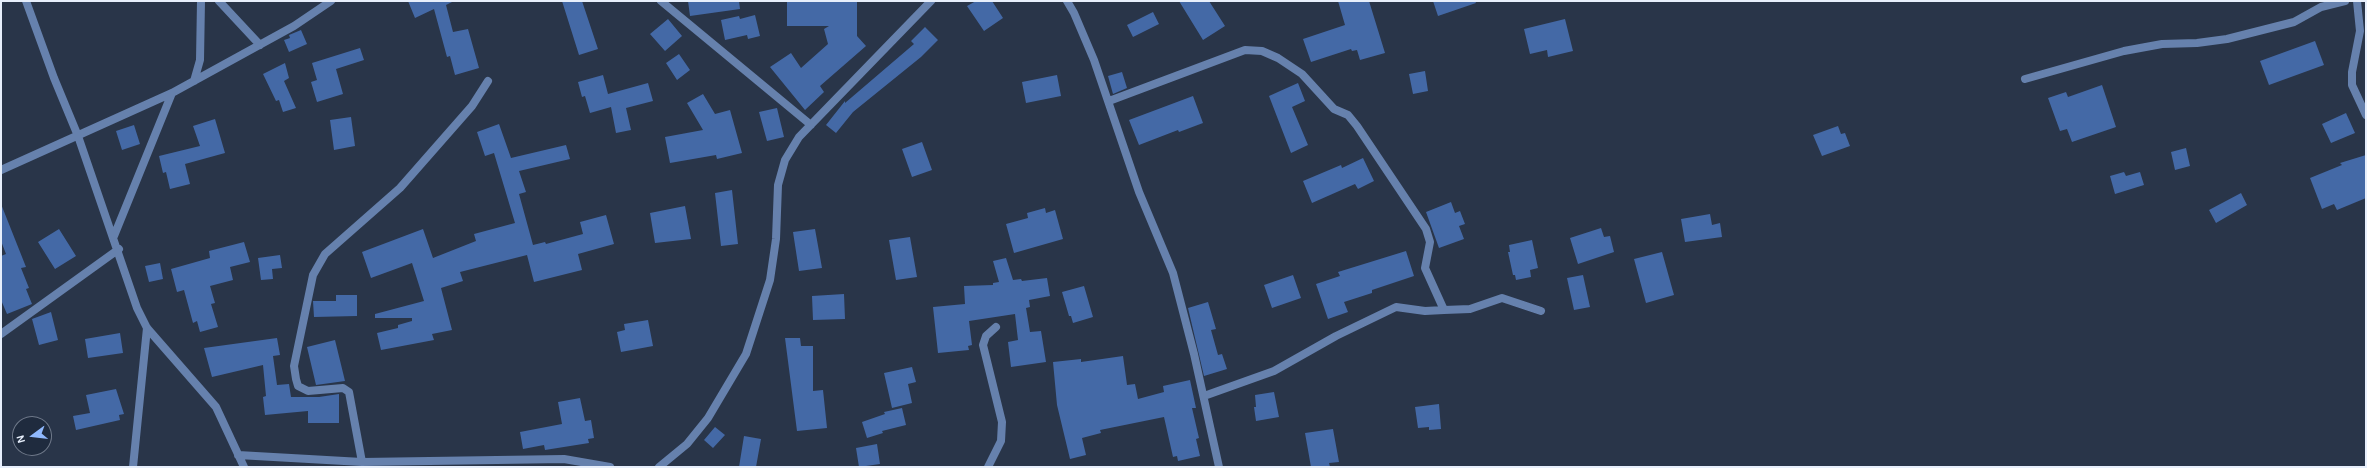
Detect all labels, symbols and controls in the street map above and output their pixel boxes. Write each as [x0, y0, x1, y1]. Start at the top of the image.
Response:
north arrow [12, 416, 52, 456]
text: N [14, 433, 28, 444]

